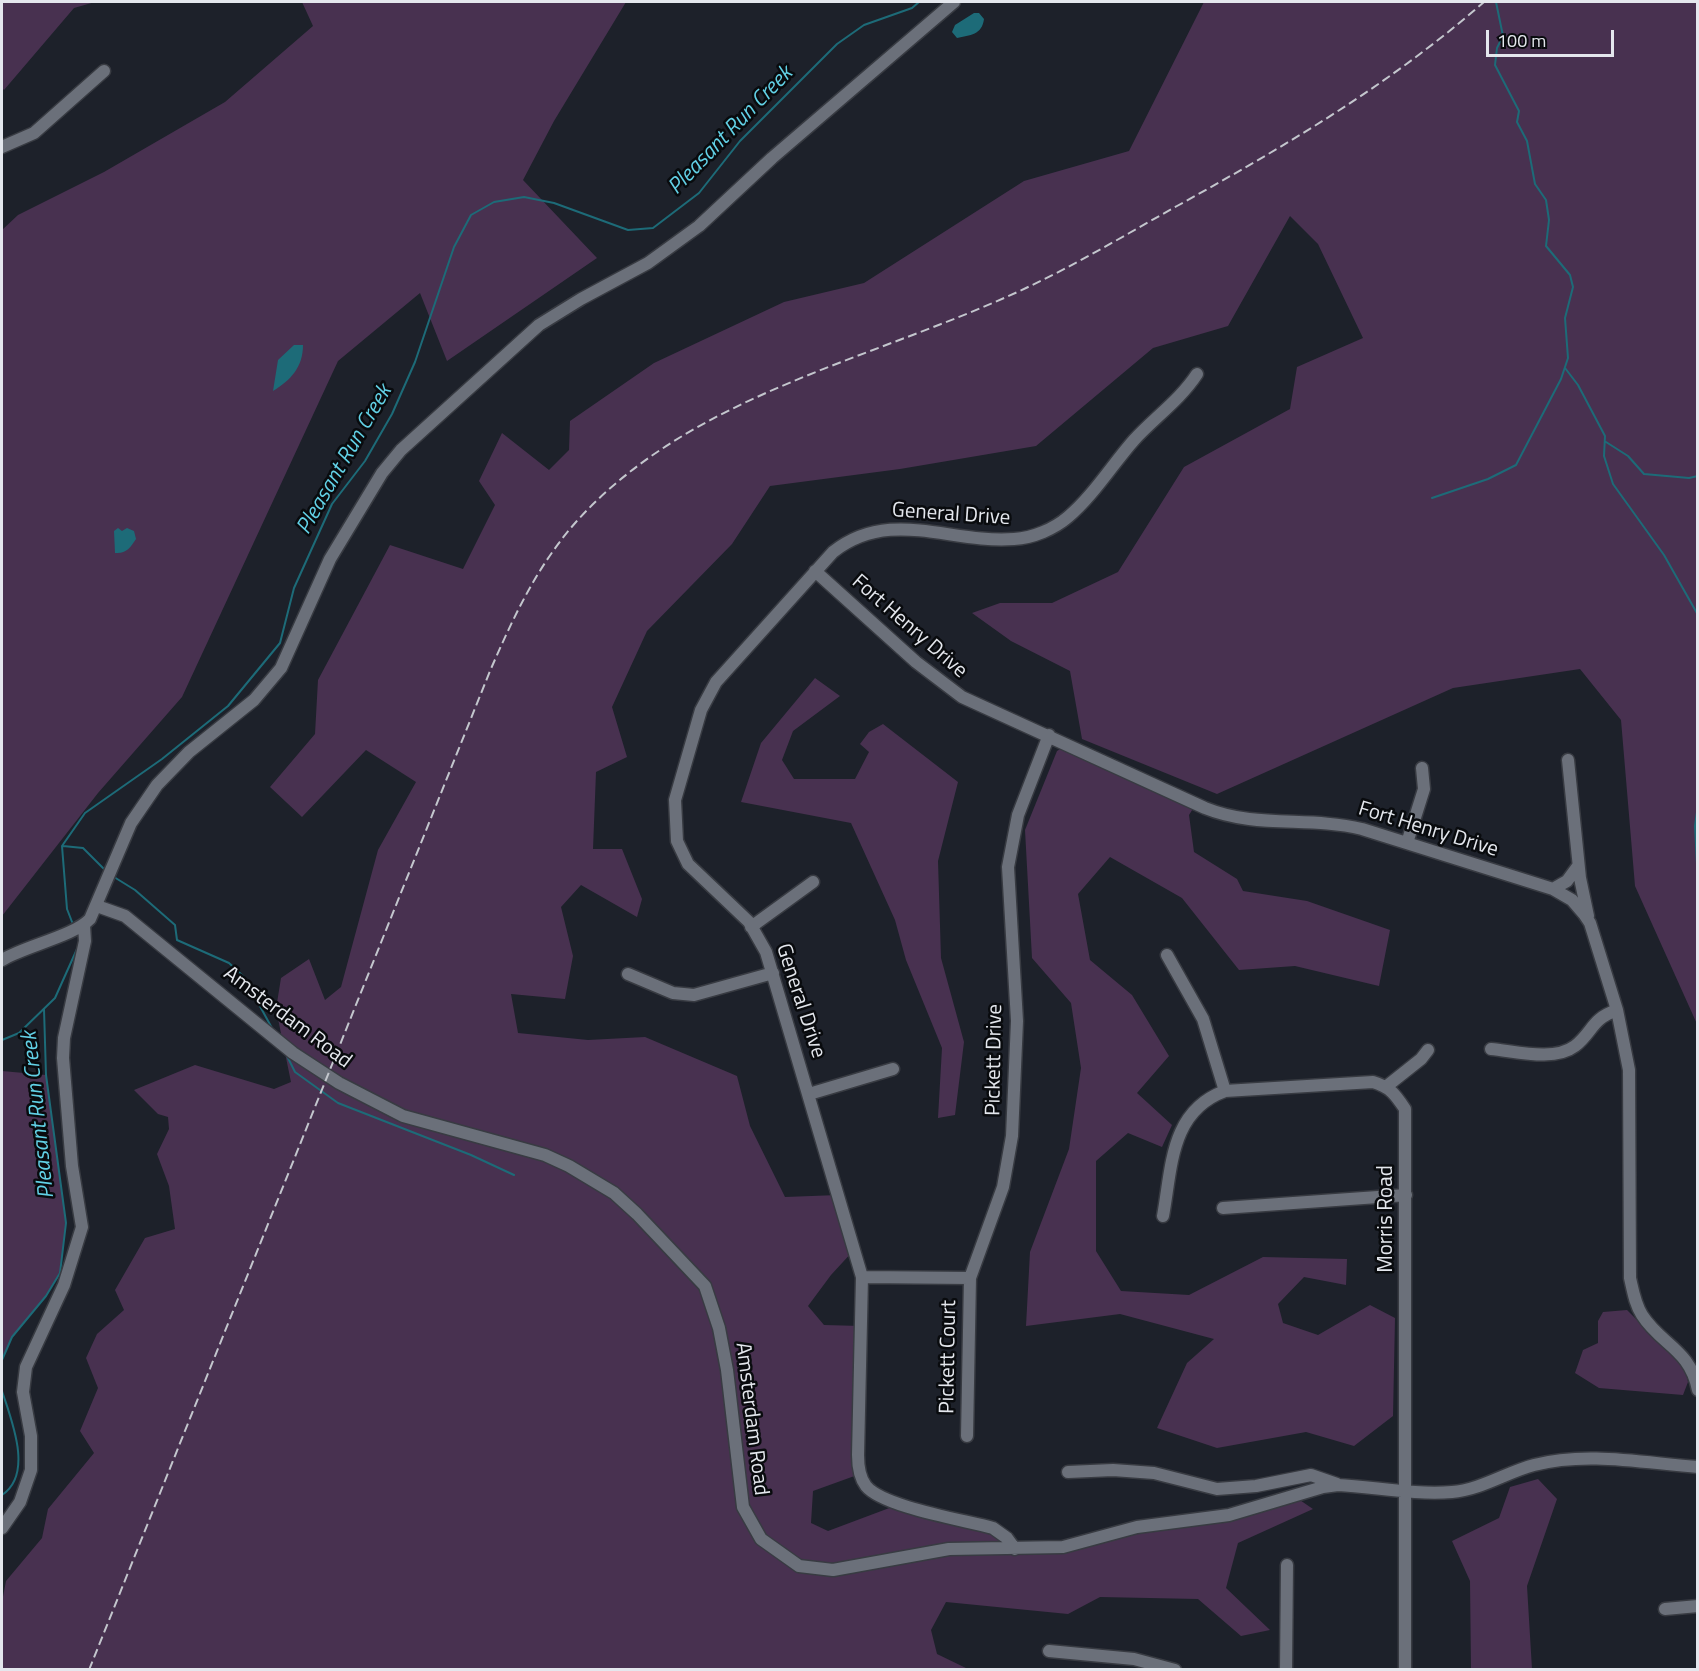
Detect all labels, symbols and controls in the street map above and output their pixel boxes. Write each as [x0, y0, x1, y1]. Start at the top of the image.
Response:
scale bar [1489, 18, 1616, 56]
text: 100 m [1497, 27, 1546, 54]
water label: Pleasant Run Creek [663, 61, 799, 201]
water label: Pleasant Run Creek [292, 381, 398, 539]
street label: General Drive [891, 498, 1011, 532]
street label: Fort Henry Drive [846, 570, 972, 684]
street label: Fort Henry Drive [1355, 797, 1501, 863]
street label: General Drive [770, 941, 830, 1061]
street label: Amsterdam Road [218, 962, 356, 1074]
street label: Pickett Drive [981, 1004, 1009, 1116]
water label: Pleasant Run Creek [17, 1030, 61, 1200]
street label: Morris Road [1374, 1165, 1400, 1273]
street label: Pickett Court [935, 1300, 963, 1414]
street label: Amsterdam Road [729, 1341, 773, 1497]

